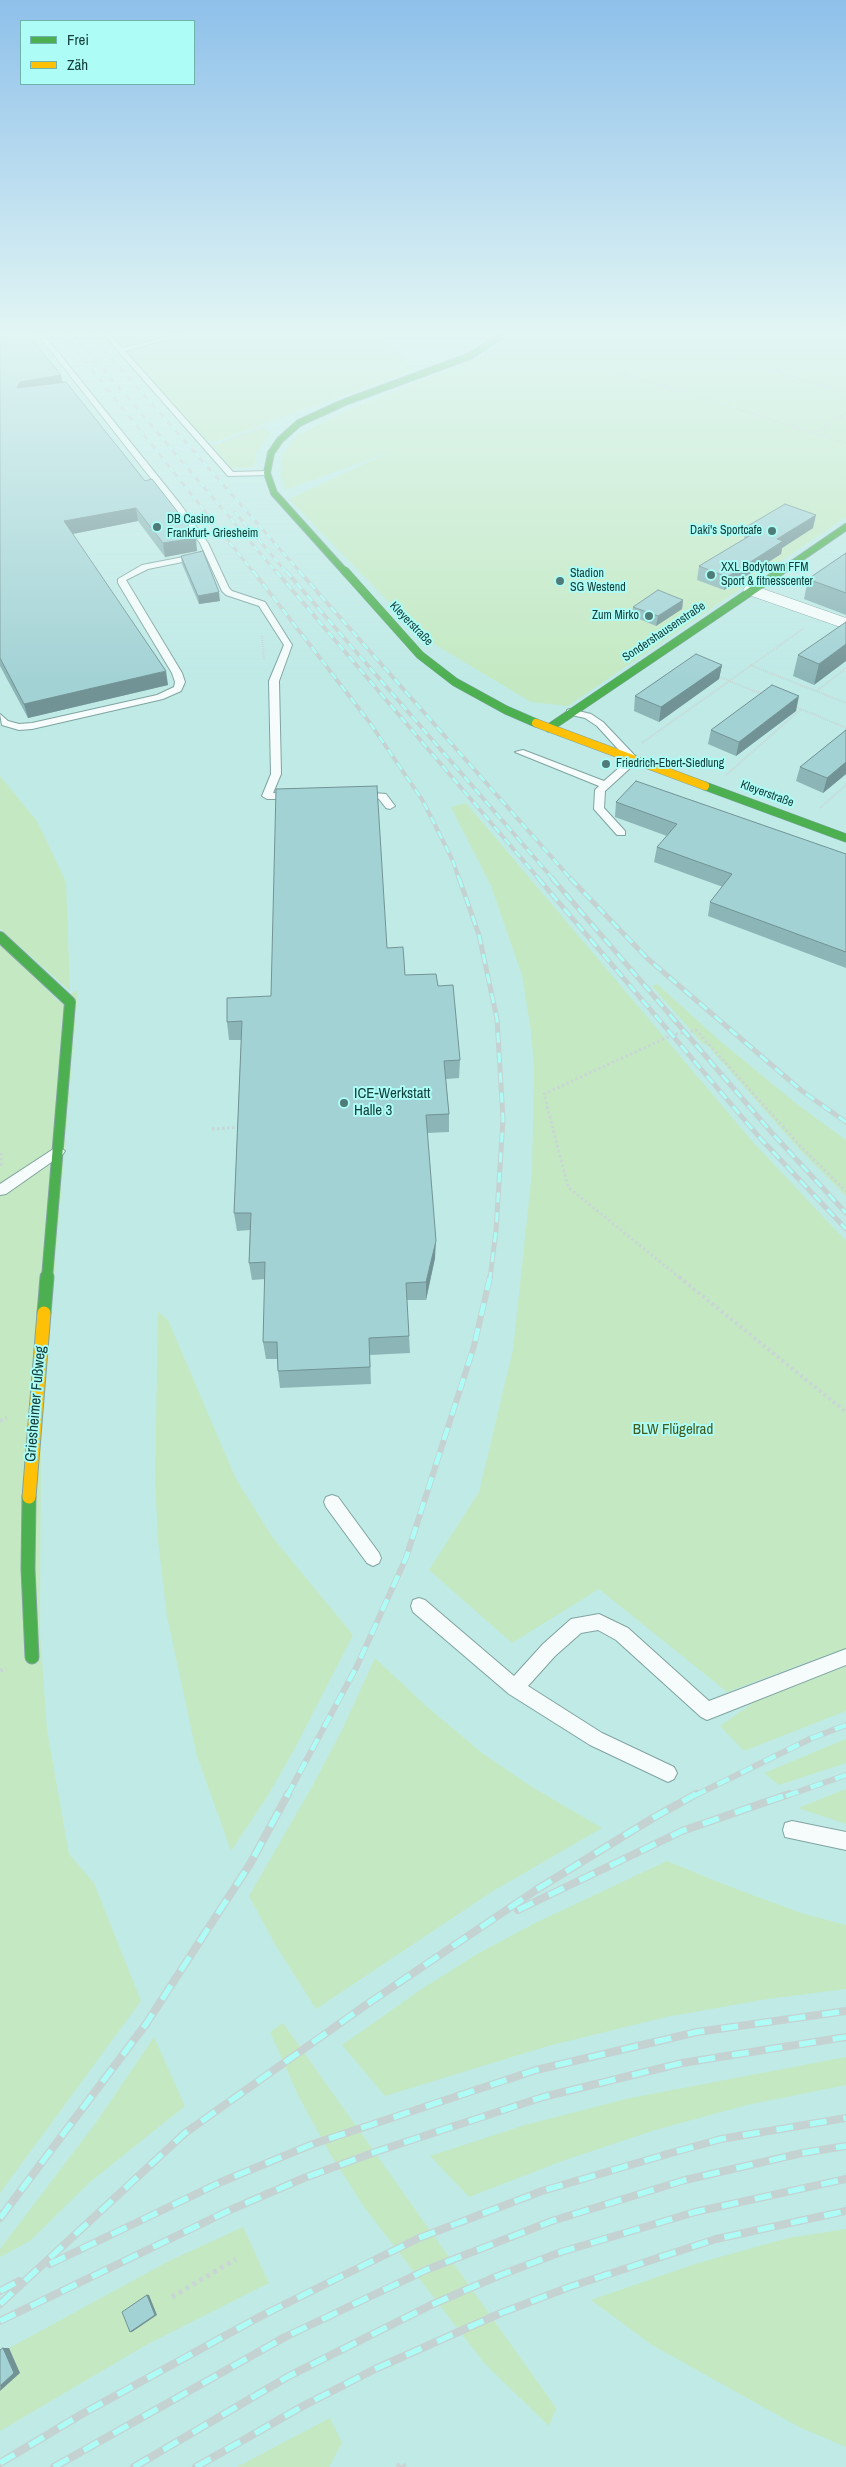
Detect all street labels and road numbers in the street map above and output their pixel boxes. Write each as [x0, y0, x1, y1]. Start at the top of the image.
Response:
street label: Kleyerstraße [386, 599, 436, 649]
street label: Sondershausenstraße [620, 599, 708, 665]
street label: Kleyerstraße [738, 778, 796, 810]
street label: Griesheimer Fußweg [22, 1345, 50, 1463]

